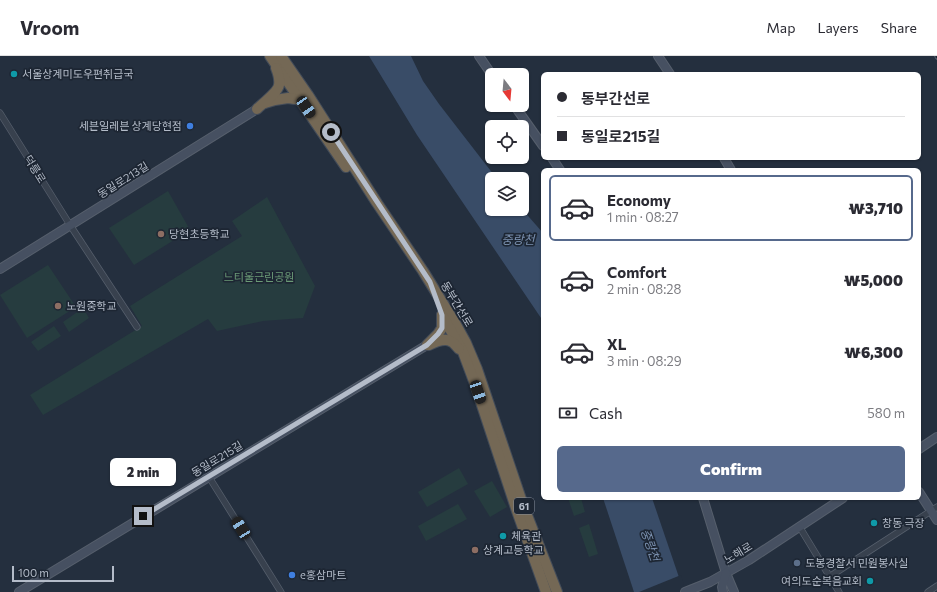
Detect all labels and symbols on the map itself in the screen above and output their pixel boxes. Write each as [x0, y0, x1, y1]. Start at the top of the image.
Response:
place label: 서울상계미도우편취급국 [22, 67, 133, 80]
north arrow [485, 68, 529, 112]
marker: 서울상계미도우편취급국 [9, 69, 19, 79]
car [294, 94, 318, 120]
place label: 세븐일레븐 상계당현점 [79, 119, 182, 132]
marker: 세븐일레븐 상계당현점 [185, 121, 195, 131]
route start [322, 123, 340, 141]
street label: 덕릉로 [22, 152, 49, 185]
street label: 동일로213길 [95, 159, 151, 200]
place label: 당현초등학교 [169, 227, 230, 240]
marker: 당현초등학교 [156, 229, 166, 239]
water label: 중랑천 [501, 232, 537, 246]
park label: 느티울근린공원 [224, 270, 294, 283]
street label: 동부간선로 [439, 279, 476, 329]
place label: 노원중학교 [66, 299, 117, 312]
marker: 노원중학교 [53, 301, 63, 311]
car [468, 379, 488, 405]
street label: 동일로215길 [189, 438, 245, 479]
callout: 2 min [110, 458, 176, 486]
road number: 61 [514, 498, 534, 514]
route end [134, 507, 152, 525]
car [230, 515, 252, 541]
place label: 창동 극장 [882, 516, 925, 529]
marker: 창동 극장 [869, 518, 879, 528]
water label: 중랑천 [639, 527, 664, 564]
place label: 체육관 [511, 529, 541, 542]
marker: 체육관 [498, 531, 508, 541]
street label: 노해로 [721, 539, 754, 566]
place label: 상계고등학교 [483, 543, 544, 556]
marker: 상계고등학교 [470, 545, 480, 555]
place label: 도봉경찰서 민원봉사실 [805, 556, 908, 569]
marker: 도봉경찰서 민원봉사실 [792, 558, 802, 568]
scale bar [12, 564, 114, 583]
place label: e홍삼마트 [300, 568, 346, 581]
marker: e홍삼마트 [287, 570, 297, 580]
place label: 여의도순복음교회 [781, 574, 862, 587]
marker: 여의도순복음교회 [865, 576, 875, 586]

